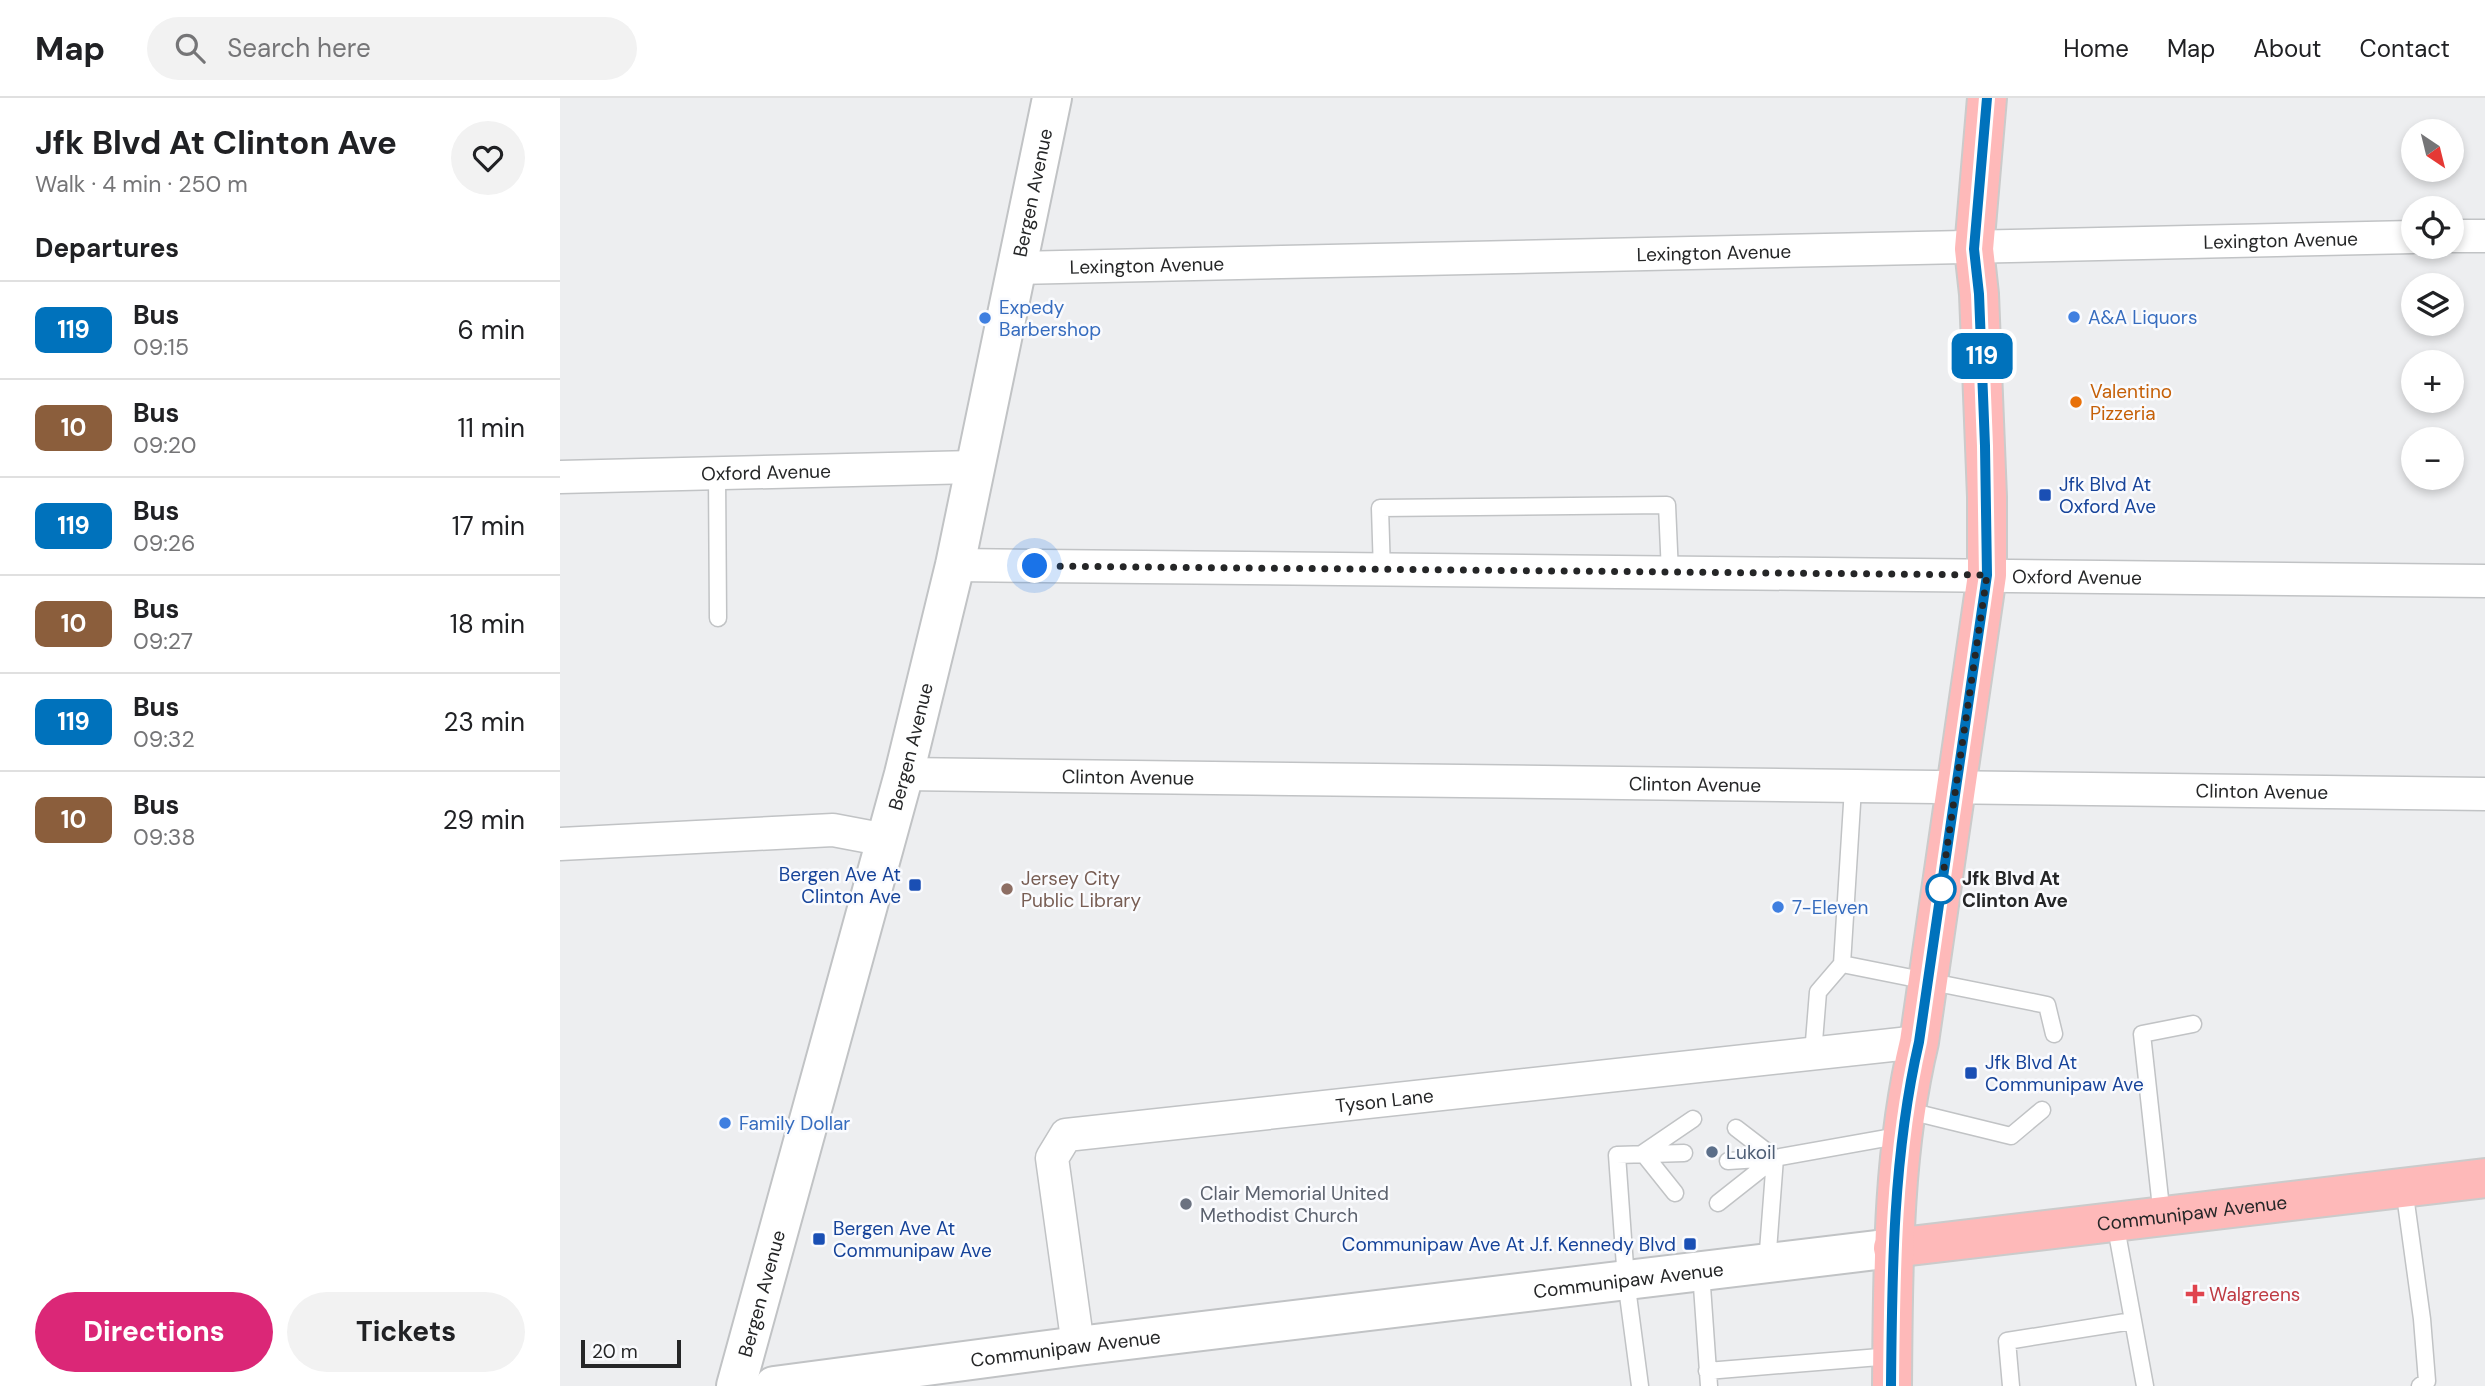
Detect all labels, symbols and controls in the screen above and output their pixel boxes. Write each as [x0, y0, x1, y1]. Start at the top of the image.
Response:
search box [147, 17, 637, 80]
text: Map [35, 27, 105, 70]
icon: search [171, 29, 209, 67]
text: Search here [227, 31, 371, 65]
text: Home [2063, 33, 2129, 64]
text: Map [2167, 33, 2215, 64]
text: About [2253, 33, 2322, 64]
text: Contact [2360, 33, 2450, 64]
north arrow [2401, 119, 2464, 182]
map controls [2401, 119, 2464, 490]
text: Jfk Blvd At Clinton Ave [35, 121, 397, 164]
button: heart [451, 121, 525, 195]
street label: Bergen Avenue [1007, 126, 1058, 259]
text: Walk · 4 min · 250 m [35, 169, 248, 199]
button: locate [2401, 196, 2464, 259]
street label: Lexington Avenue [2203, 226, 2358, 254]
text: Departures [35, 231, 179, 265]
street label: Lexington Avenue [1636, 238, 1791, 267]
street label: Lexington Avenue [1069, 251, 1224, 279]
button: layers [2401, 273, 2464, 336]
place label: Expedy Barbershop [999, 295, 1101, 342]
text: Bus [133, 298, 179, 332]
place label: A&A Liquors [2088, 305, 2197, 330]
marker: A&A Liquors [2066, 309, 2082, 325]
marker: Expedy Barbershop [977, 310, 993, 326]
text: 6 min [457, 313, 525, 347]
text: 119 [57, 314, 90, 345]
text: 09:15 [133, 332, 189, 362]
line badge: 119 [1942, 333, 2022, 379]
text: 119 [1966, 340, 1998, 371]
button: + [2401, 350, 2464, 413]
place label: Valentino Pizzeria [2090, 379, 2172, 426]
marker: Valentino Pizzeria [2068, 394, 2084, 410]
text: Bus [133, 396, 179, 430]
text: 11 min [458, 411, 525, 445]
text: 10 [61, 412, 86, 443]
button: − [2401, 427, 2464, 490]
text: 09:20 [133, 430, 197, 460]
street label: Oxford Avenue [701, 458, 831, 486]
place label: Jfk Blvd At Oxford Ave [2059, 472, 2156, 519]
marker: Jfk Blvd At Oxford Ave [2037, 487, 2053, 503]
text: Bus [133, 494, 179, 528]
text: 17 min [452, 509, 525, 543]
text: 119 [57, 510, 90, 541]
text: 09:26 [133, 528, 196, 558]
your location [1017, 548, 1052, 583]
street label: Oxford Avenue [2012, 564, 2142, 590]
text: Bus [133, 592, 179, 626]
text: 18 min [450, 607, 525, 641]
text: 10 [61, 608, 86, 639]
text: 09:27 [133, 626, 193, 656]
street label: Bergen Avenue [882, 680, 938, 813]
text: Bus [133, 690, 179, 724]
text: 23 min [443, 705, 525, 739]
text: 119 [57, 706, 90, 737]
text: 09:32 [133, 724, 195, 754]
street label: Clinton Avenue [1062, 763, 1194, 790]
street label: Clinton Avenue [1629, 771, 1761, 797]
street label: Clinton Avenue [2196, 778, 2328, 805]
text: Bus [133, 788, 179, 822]
text: 29 min [443, 803, 525, 837]
text: 10 [61, 804, 86, 835]
text: 09:38 [133, 822, 195, 852]
place label: Bergen Ave At Clinton Ave [779, 862, 901, 909]
place label: Jersey City Public Library [1021, 866, 1141, 913]
place label: Jfk Blvd At Clinton Ave [1962, 866, 2068, 913]
marker: Jfk Blvd At Clinton Ave [1926, 874, 1956, 904]
marker: Bergen Ave At Clinton Ave [907, 877, 923, 893]
marker: Jersey City Public Library [999, 881, 1015, 897]
place label: 7-Eleven [1792, 895, 1868, 920]
marker: 7-Eleven [1770, 899, 1786, 915]
place label: Jfk Blvd At Communipaw Ave [1985, 1050, 2144, 1097]
marker: Jfk Blvd At Communipaw Ave [1963, 1065, 1979, 1081]
street label: Tyson Lane [1334, 1083, 1435, 1118]
place label: Family Dollar [739, 1111, 850, 1136]
marker: Family Dollar [717, 1115, 733, 1131]
place label: Lukoil [1726, 1140, 1776, 1165]
marker: Lukoil [1704, 1144, 1720, 1160]
place label: Clair Memorial United Methodist Church [1200, 1181, 1389, 1228]
street label: Communipaw Avenue [2095, 1189, 2288, 1236]
marker: Clair Memorial United Methodist Church [1178, 1196, 1194, 1212]
place label: Bergen Ave At Communipaw Ave [833, 1216, 992, 1263]
street label: Bergen Avenue [732, 1227, 791, 1360]
marker: Bergen Ave At Communipaw Ave [811, 1231, 827, 1247]
place label: Communipaw Ave At J.f. Kennedy Blvd [1342, 1232, 1676, 1257]
marker: Communipaw Ave At J.f. Kennedy Blvd [1682, 1236, 1698, 1252]
street label: Communipaw Avenue [1532, 1256, 1725, 1304]
place label: Walgreens [2209, 1282, 2300, 1307]
marker: Walgreens [2187, 1286, 2203, 1302]
button: Directions [35, 1292, 273, 1372]
button: Tickets [287, 1292, 525, 1372]
street label: Communipaw Avenue [969, 1324, 1162, 1373]
scale bar [581, 1337, 681, 1369]
text: 20 m [592, 1339, 638, 1364]

